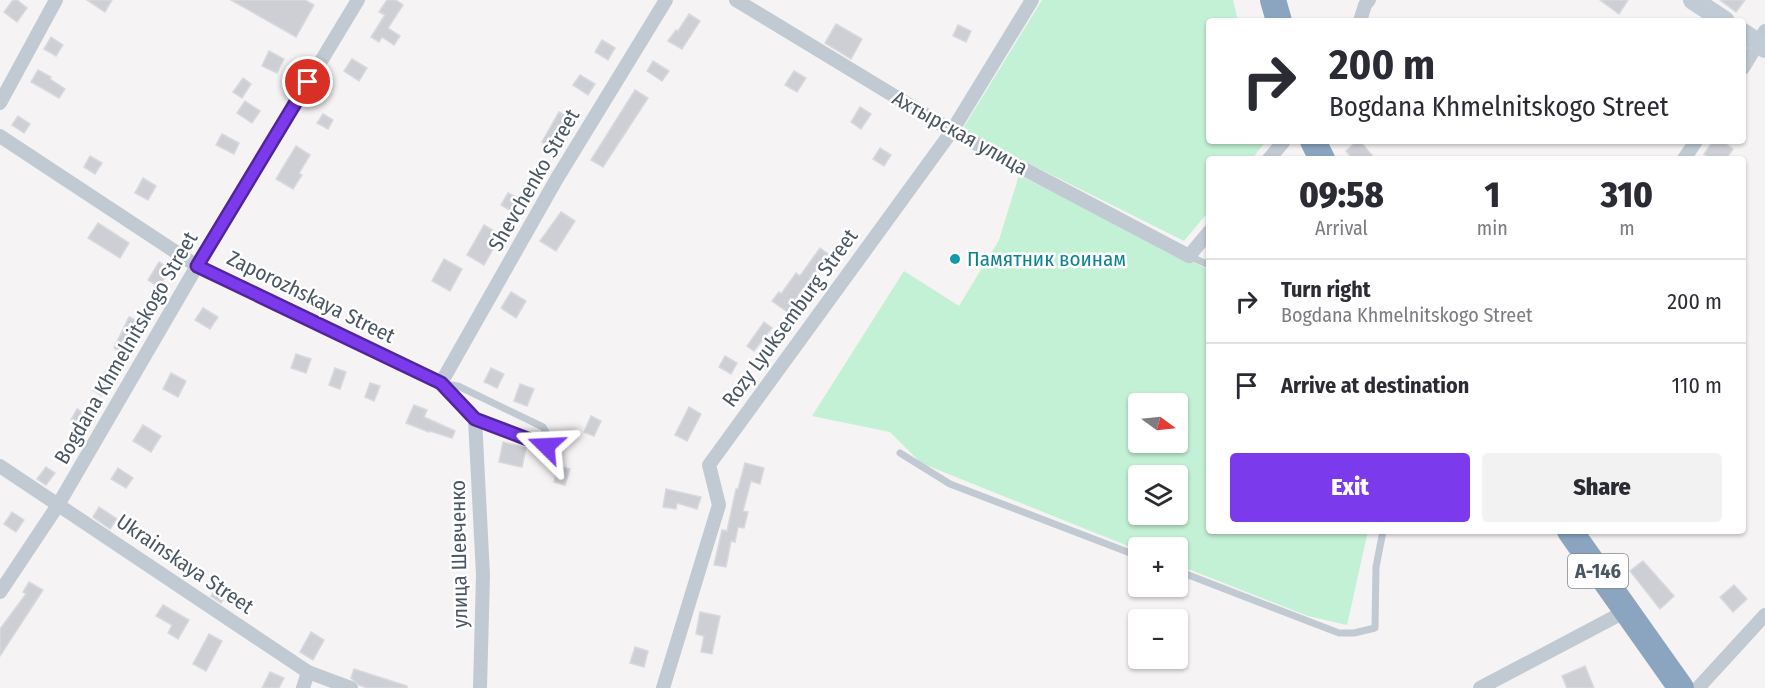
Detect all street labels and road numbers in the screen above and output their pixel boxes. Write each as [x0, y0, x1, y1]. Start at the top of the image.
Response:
street label: Ахтырская улица [888, 85, 1032, 181]
street label: Shevchenko Street [483, 104, 585, 256]
street label: Rozy Lyuksemburg Street [717, 224, 863, 412]
street label: Bogdana Khmelnitskogo Street [49, 227, 203, 469]
street label: Zaporozhskaya Street [223, 245, 399, 349]
street label: улица Шевченко [445, 480, 473, 628]
street label: Ukrainskaya Street [111, 509, 259, 620]
road number: А-146 [1568, 554, 1628, 588]

